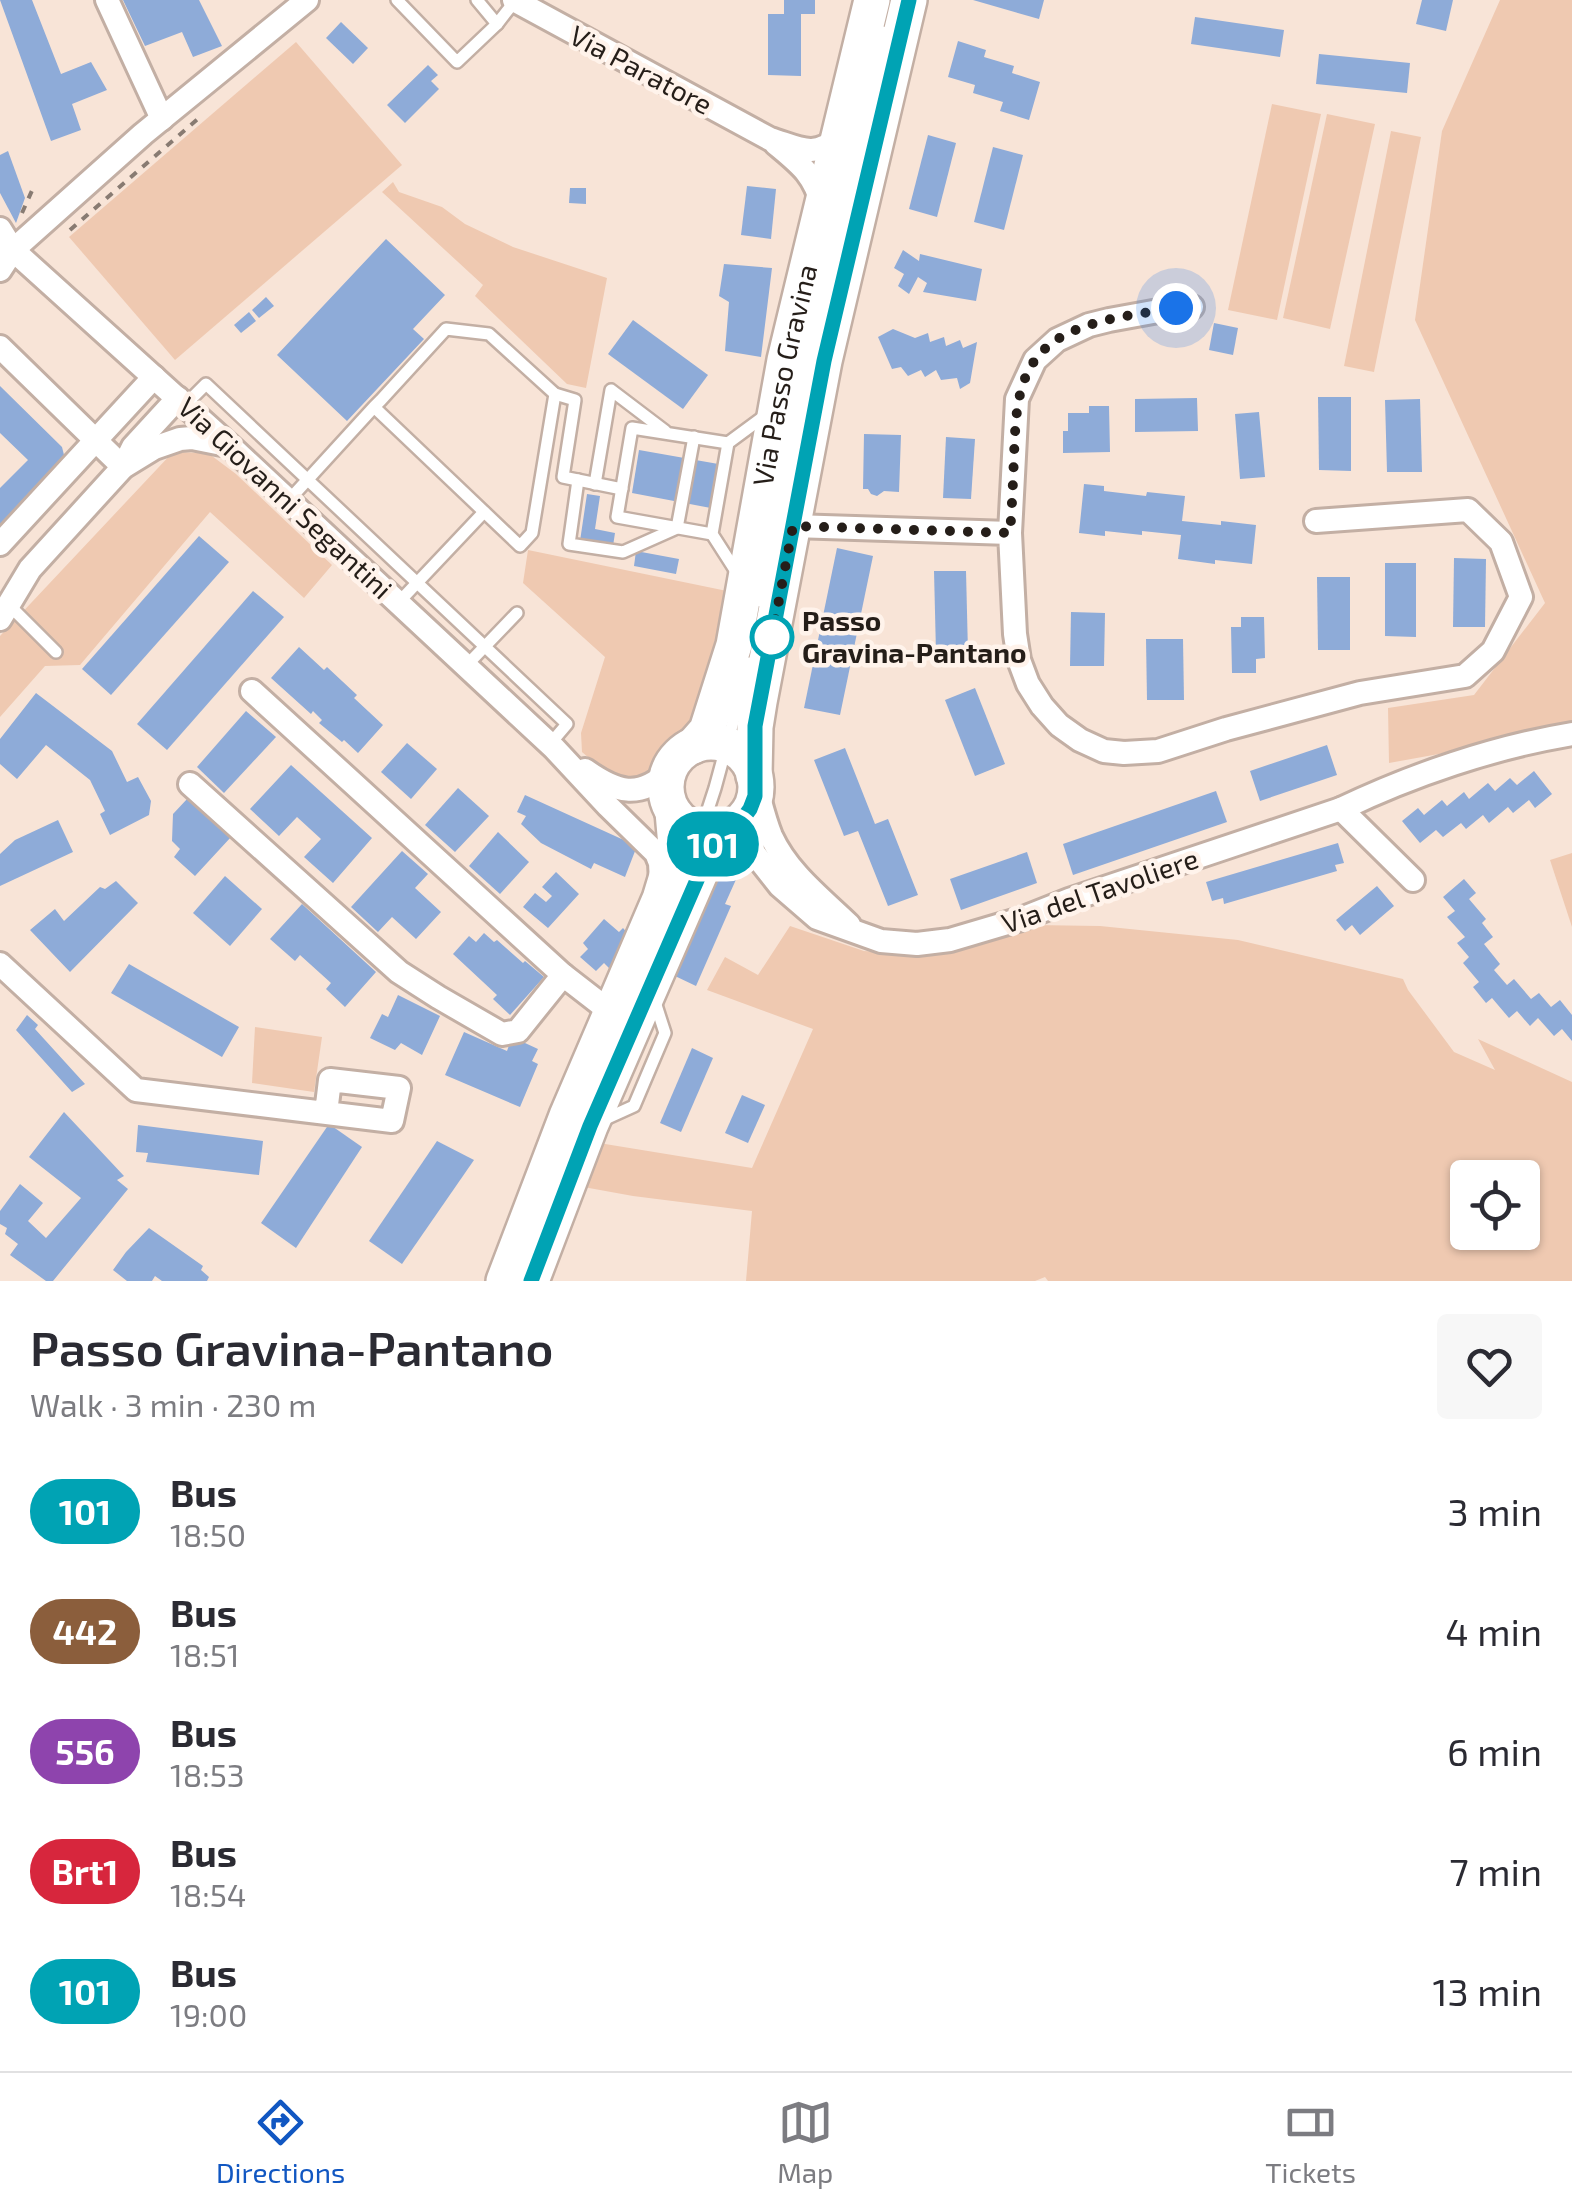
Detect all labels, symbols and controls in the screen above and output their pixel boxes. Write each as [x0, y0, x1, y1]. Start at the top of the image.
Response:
street label: Via Paratore [564, 17, 719, 121]
street label: Via Passo Gravina [745, 261, 824, 489]
your location [1151, 283, 1201, 333]
street label: Via Giovanni Segantini [172, 389, 400, 605]
place label: Passo Gravina-Pantano [802, 603, 1027, 669]
marker: Passo Gravina-Pantano [751, 616, 793, 658]
line badge: 101 [656, 812, 770, 876]
text: 101 [687, 823, 739, 865]
street label: Via del Tavoliere [997, 840, 1202, 940]
map controls [1450, 1160, 1540, 1250]
button: locate [1450, 1160, 1540, 1250]
button: heart [1437, 1314, 1542, 1419]
text: Passo Gravina-Pantano [30, 1318, 553, 1376]
text: Walk · 3 min · 230 m [30, 1385, 316, 1423]
text: Bus [170, 1469, 237, 1515]
text: 3 min [1448, 1488, 1542, 1534]
text: 101 [59, 1490, 111, 1532]
text: 18:50 [170, 1515, 246, 1553]
text: Bus [170, 1589, 237, 1635]
text: 4 min [1445, 1608, 1542, 1654]
text: 442 [53, 1610, 117, 1652]
text: 18:51 [170, 1635, 240, 1673]
text: Bus [170, 1709, 237, 1755]
text: 6 min [1447, 1728, 1542, 1774]
text: 556 [55, 1730, 115, 1772]
text: 18:53 [170, 1755, 245, 1793]
text: Bus [170, 1829, 237, 1875]
text: 7 min [1449, 1848, 1542, 1894]
text: Brt1 [52, 1850, 118, 1892]
text: 18:54 [170, 1875, 247, 1913]
text: Bus [170, 1949, 237, 1995]
text: 13 min [1432, 1968, 1542, 2014]
text: 101 [59, 1970, 111, 2012]
text: 19:00 [170, 1995, 247, 2033]
tab: Directions [216, 2095, 345, 2189]
tab: Map [777, 2095, 833, 2189]
tab: Tickets [1265, 2095, 1356, 2189]

